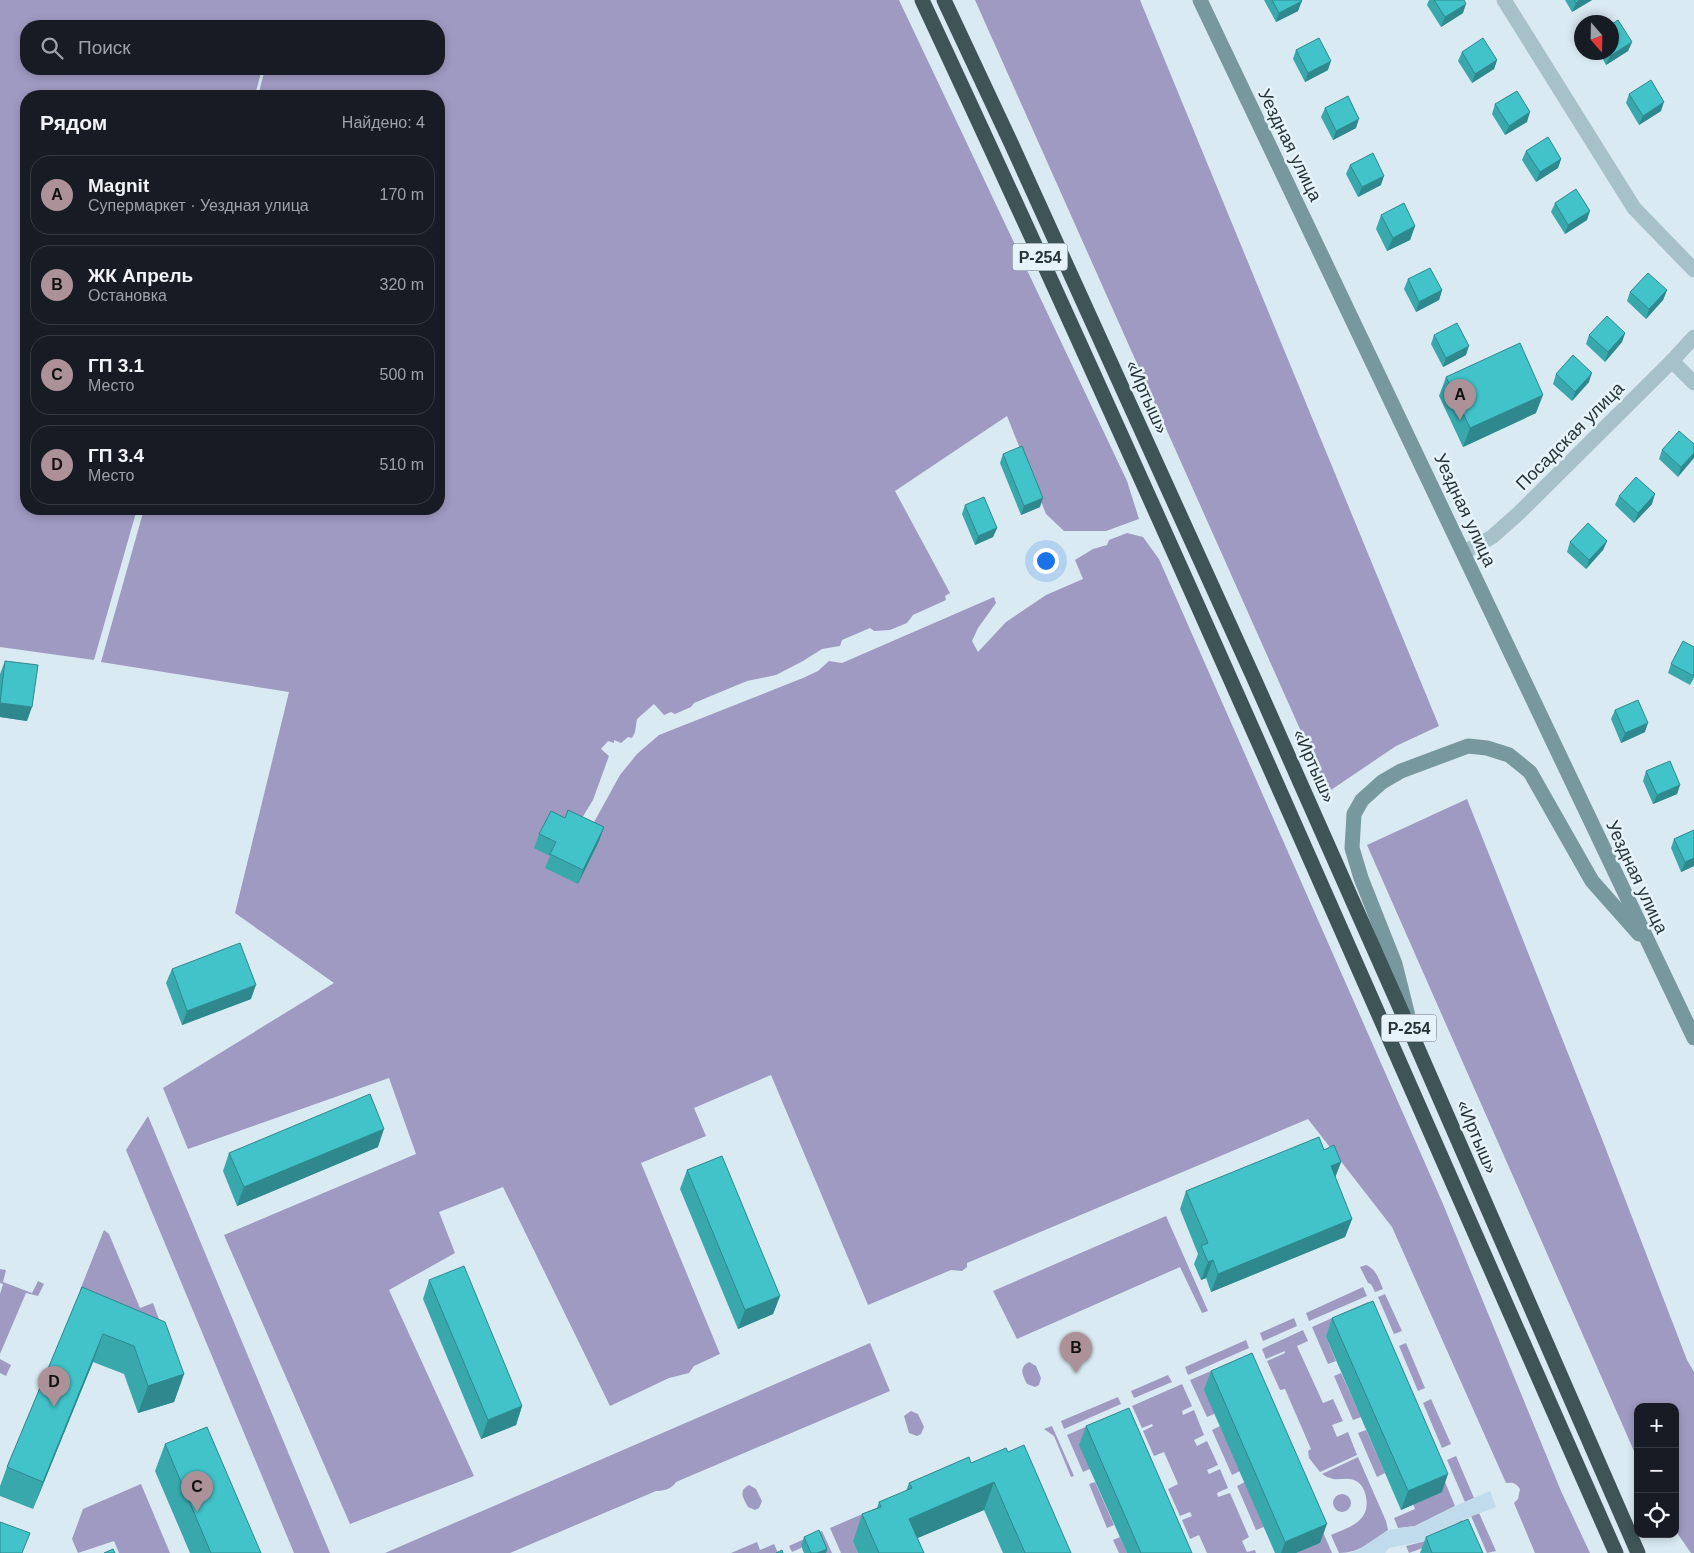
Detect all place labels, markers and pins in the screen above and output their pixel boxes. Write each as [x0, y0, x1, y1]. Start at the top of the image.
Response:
pin: A [1444, 379, 1476, 420]
pin: B [1060, 1332, 1092, 1373]
pin: D [38, 1366, 70, 1407]
pin: C [181, 1471, 213, 1512]

